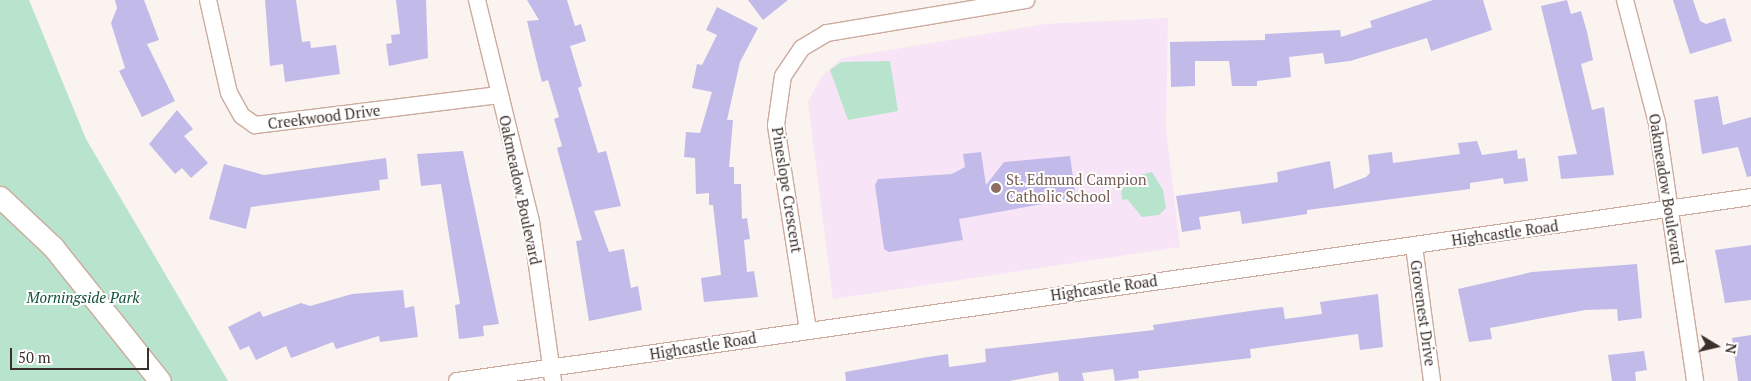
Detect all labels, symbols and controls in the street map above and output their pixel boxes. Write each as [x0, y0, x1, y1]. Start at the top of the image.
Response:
street label: Creekwood Drive [267, 101, 381, 133]
street label: Oakmeadow Boulevard [1645, 112, 1687, 266]
street label: Oakmeadow Boulevard [495, 113, 545, 267]
street label: Pineslope Crescent [768, 126, 806, 254]
place label: St. Edmund Campion Catholic School [1006, 170, 1147, 205]
marker: St. Edmund Campion Catholic School [990, 182, 1002, 194]
street label: Highcastle Road [1450, 217, 1560, 249]
street label: Grovenest Drive [1407, 259, 1439, 367]
street label: Highcastle Road [1049, 272, 1159, 304]
park label: Morningside Park [27, 289, 139, 307]
north arrow [1691, 321, 1741, 371]
street label: Highcastle Road [648, 329, 758, 363]
scale bar [12, 338, 151, 370]
text: N [1721, 342, 1742, 355]
text: 50 m [18, 347, 51, 367]

